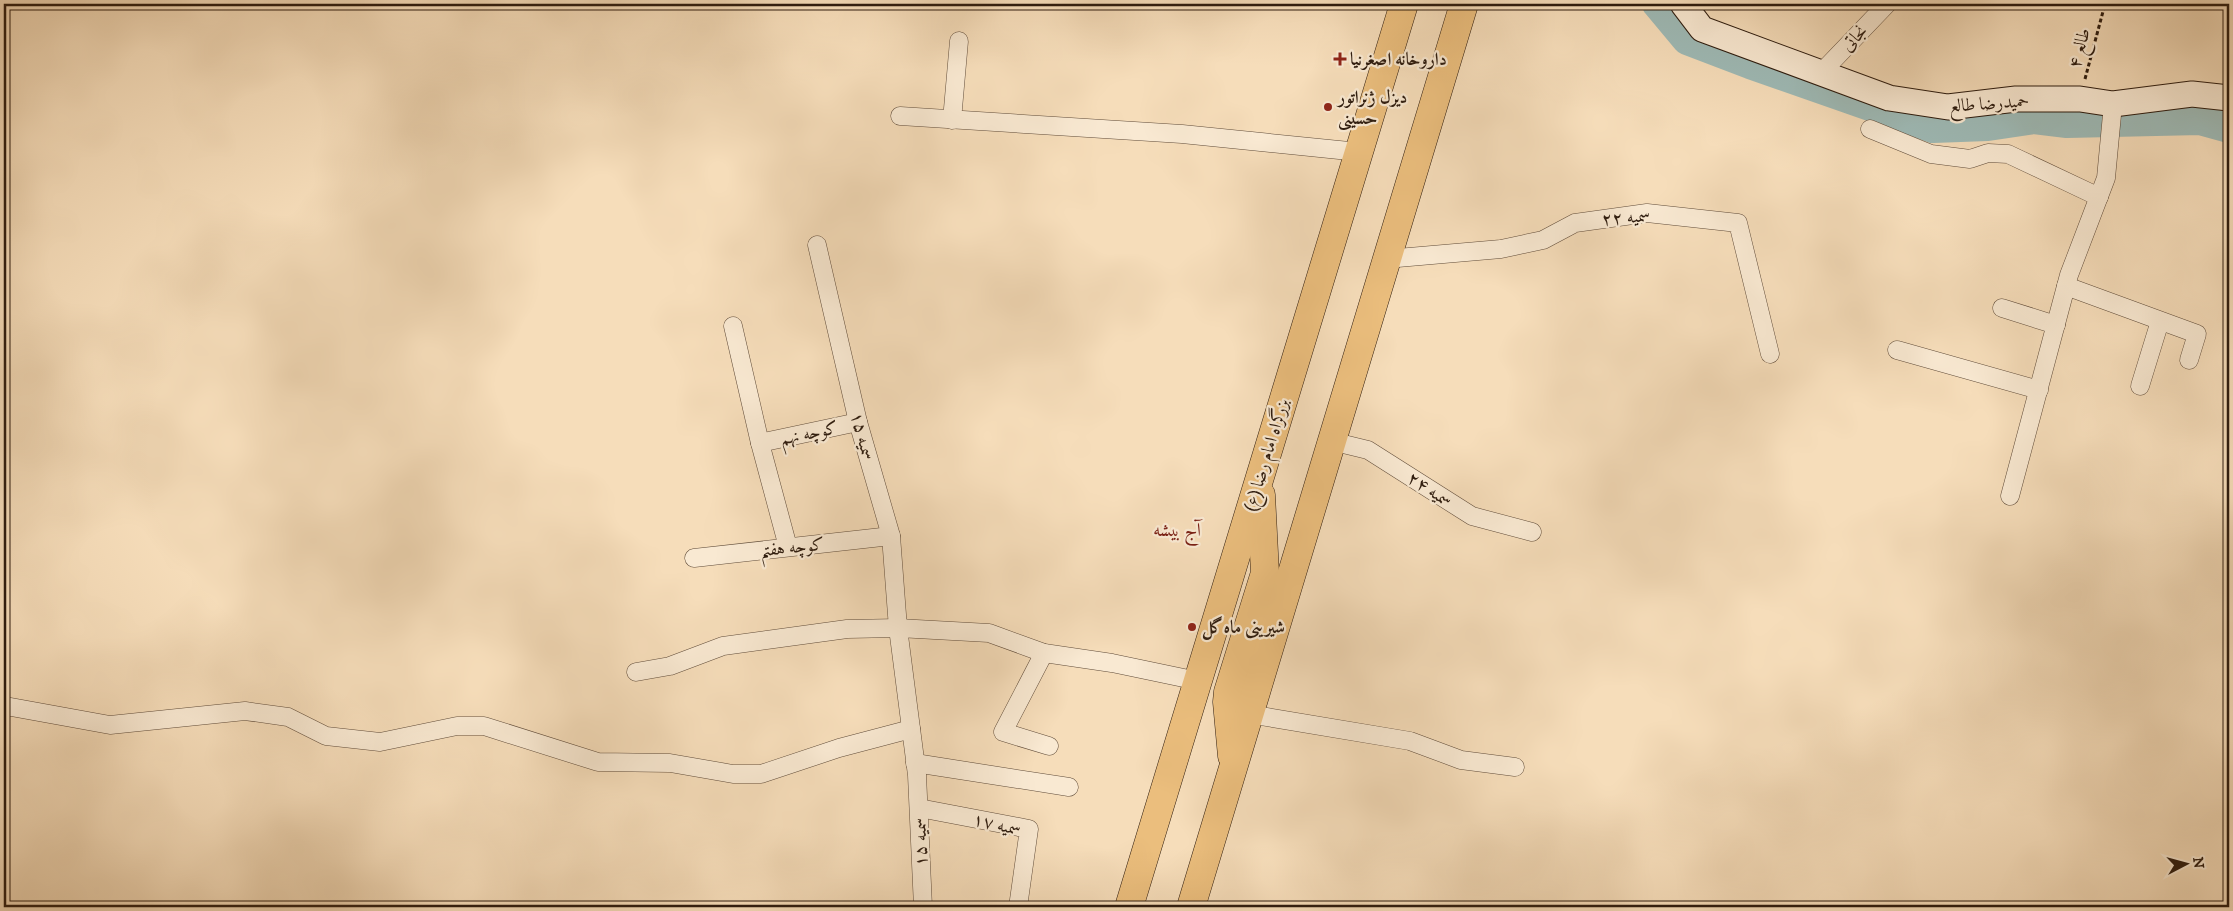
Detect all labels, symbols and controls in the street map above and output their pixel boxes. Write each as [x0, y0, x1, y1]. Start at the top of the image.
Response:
street label: نجاتی [1837, 21, 1873, 57]
street label: طالع ۴ [2064, 26, 2100, 72]
place label: داروخانه اصغرنیا [1350, 49, 1447, 71]
marker: داروخانه اصغرنیا [1334, 53, 1346, 65]
place label: دیزل ژنراتور حسینی [1336, 87, 1407, 131]
street label: حمیدرضا طالع [1948, 90, 2030, 122]
marker: دیزل ژنراتور حسینی [1322, 101, 1334, 113]
street label: سمیه ۲۲ [1601, 205, 1651, 231]
street label: بزرگراه امام رضا (ع) [1237, 396, 1298, 515]
street label: سمیه ۱۵ [845, 410, 879, 463]
street label: کوچه نهم [778, 417, 841, 456]
street label: سمیه ۲۴ [1403, 467, 1456, 512]
district label: آج بیشه [1153, 519, 1203, 547]
street label: کوچه هفتم [759, 534, 826, 568]
place label: شیرینی ماه‌گل [1202, 616, 1285, 640]
marker: شیرینی ماه‌گل [1186, 621, 1198, 633]
street label: سمیه ۱۷ [971, 809, 1023, 841]
street label: سمیه ۱۵ [910, 817, 932, 867]
north arrow [2160, 838, 2210, 888]
text: N [2188, 856, 2208, 870]

